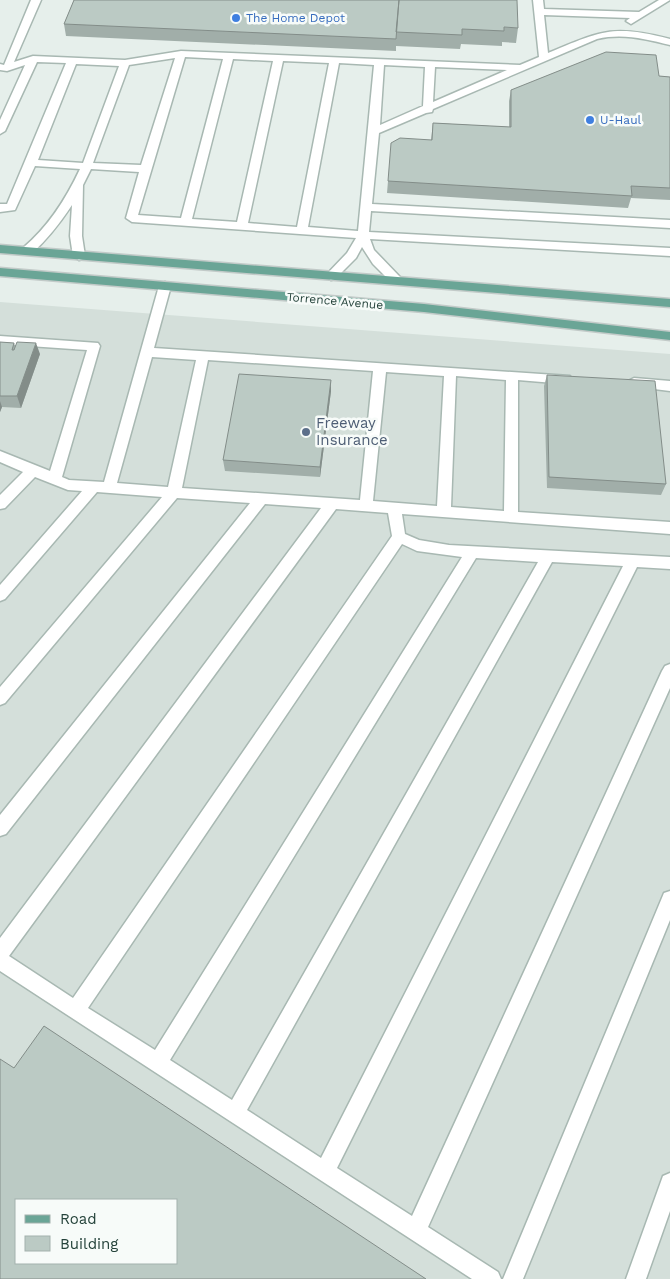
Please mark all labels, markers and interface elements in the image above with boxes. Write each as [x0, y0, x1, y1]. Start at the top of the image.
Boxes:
place label: The Home Depot [246, 11, 345, 25]
marker: The Home Depot [230, 12, 242, 24]
place label: U-Haul [600, 113, 642, 127]
marker: U-Haul [584, 114, 596, 126]
street label: Torrence Avenue [286, 290, 384, 312]
place label: Freeway Insurance [316, 414, 388, 449]
marker: Freeway Insurance [300, 426, 312, 438]
legend [15, 1199, 178, 1264]
text: Road [60, 1210, 97, 1228]
text: Building [60, 1235, 118, 1253]

